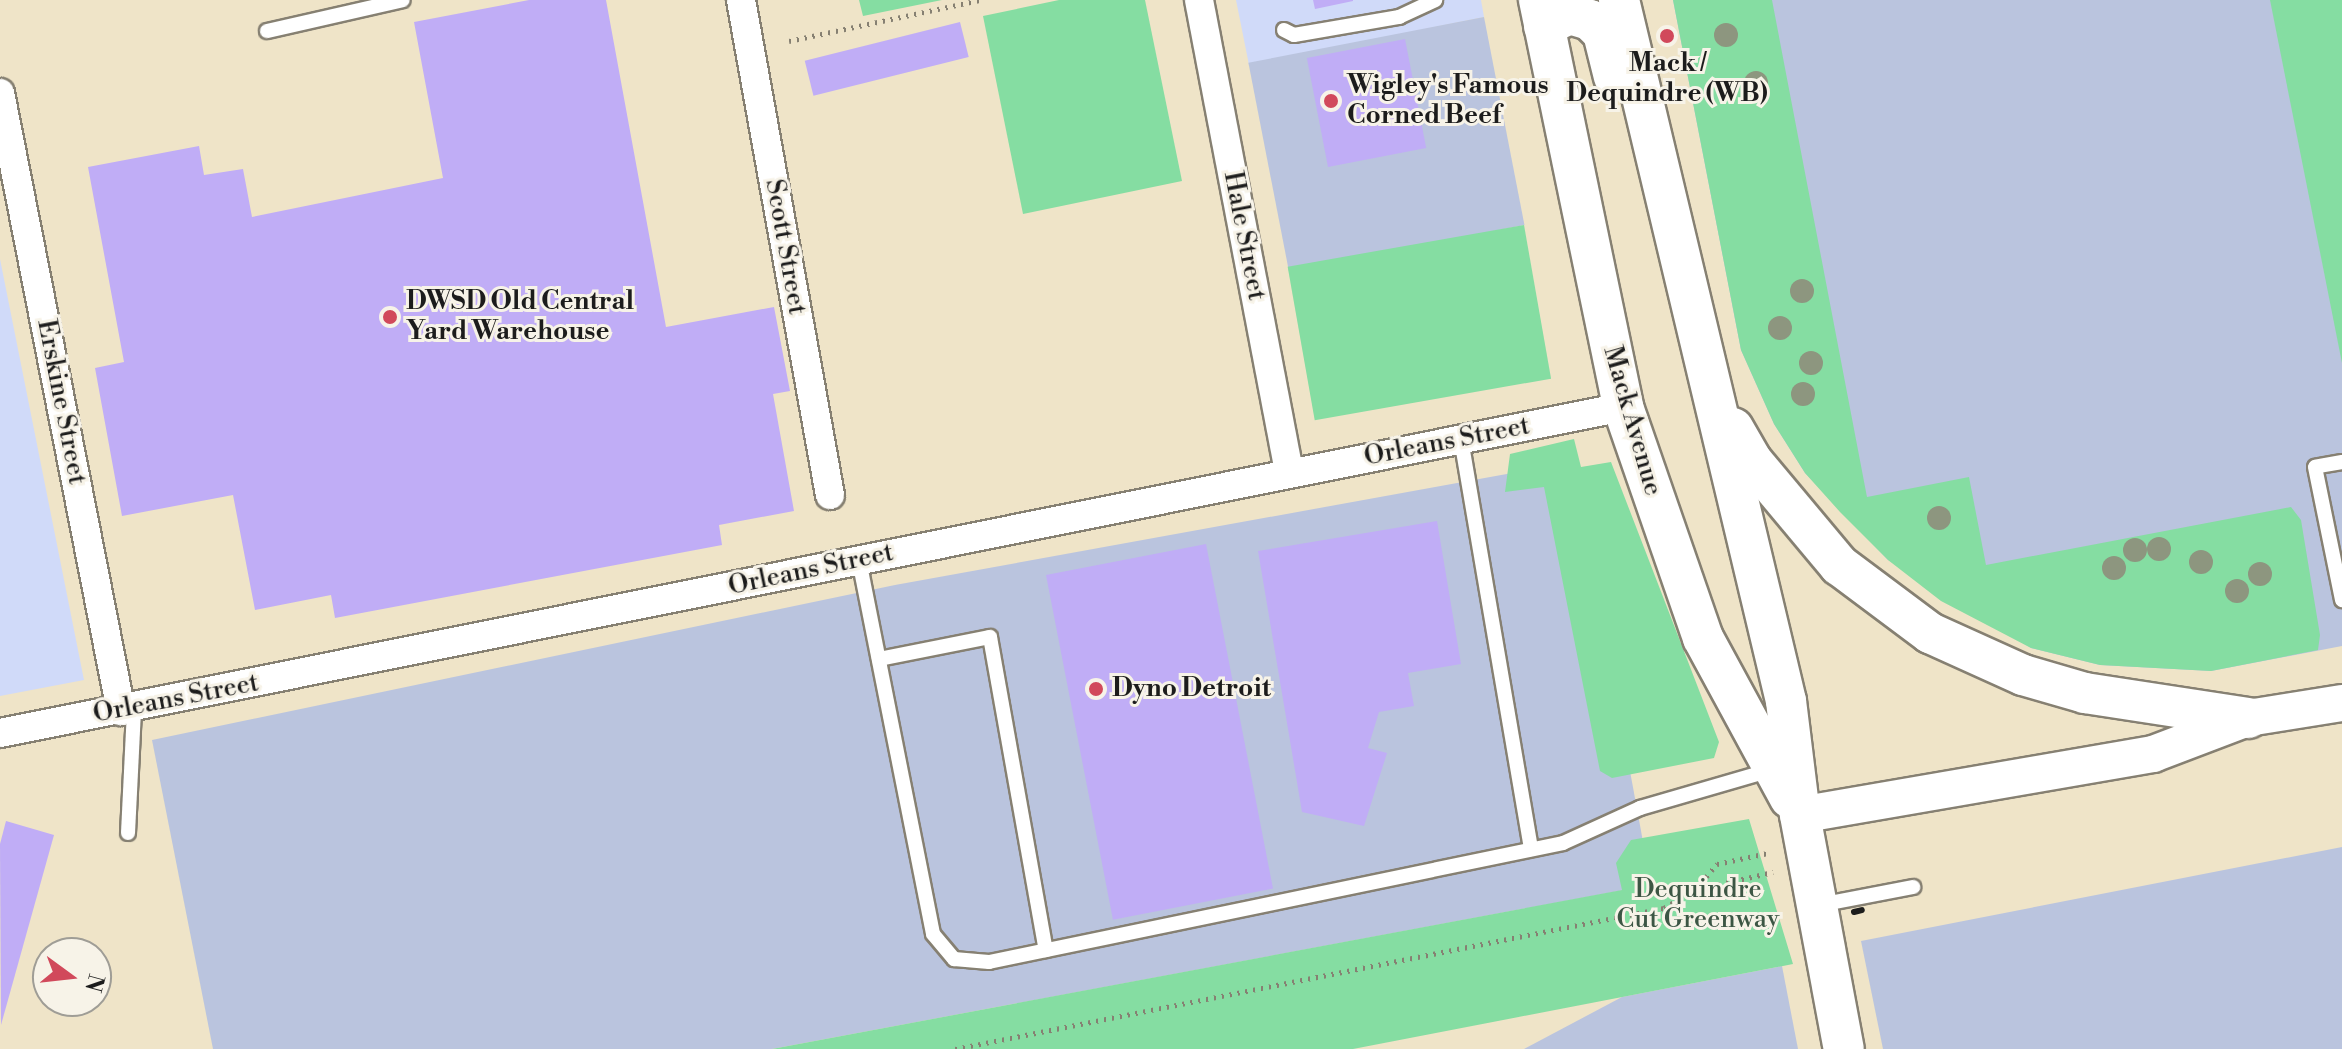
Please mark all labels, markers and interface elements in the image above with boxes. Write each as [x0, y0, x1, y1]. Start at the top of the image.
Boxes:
marker: Mack / Dequindre (WB) [1658, 27, 1676, 45]
place label: Mack / Dequindre (WB) [1566, 48, 1768, 110]
place label: Wigley's Famous Corned Beef [1347, 70, 1549, 132]
marker: Wigley's Famous Corned Beef [1322, 92, 1340, 110]
street label: Hale Street [1216, 169, 1272, 303]
street label: Scott Street [758, 177, 812, 317]
place label: DWSD Old Central Yard Warehouse [406, 286, 634, 348]
marker: DWSD Old Central Yard Warehouse [381, 308, 399, 326]
street label: Erskine Street [30, 317, 92, 487]
street label: Mack Avenue [1596, 343, 1668, 499]
street label: Orleans Street [1362, 411, 1532, 473]
street label: Orleans Street [726, 537, 896, 603]
street label: Orleans Street [91, 668, 261, 730]
place label: Dyno Detroit [1112, 673, 1271, 705]
marker: Dyno Detroit [1087, 680, 1105, 698]
park label: Dequindre Cut Greenway [1617, 874, 1779, 936]
north arrow [32, 937, 112, 1017]
text: N [78, 971, 109, 995]

